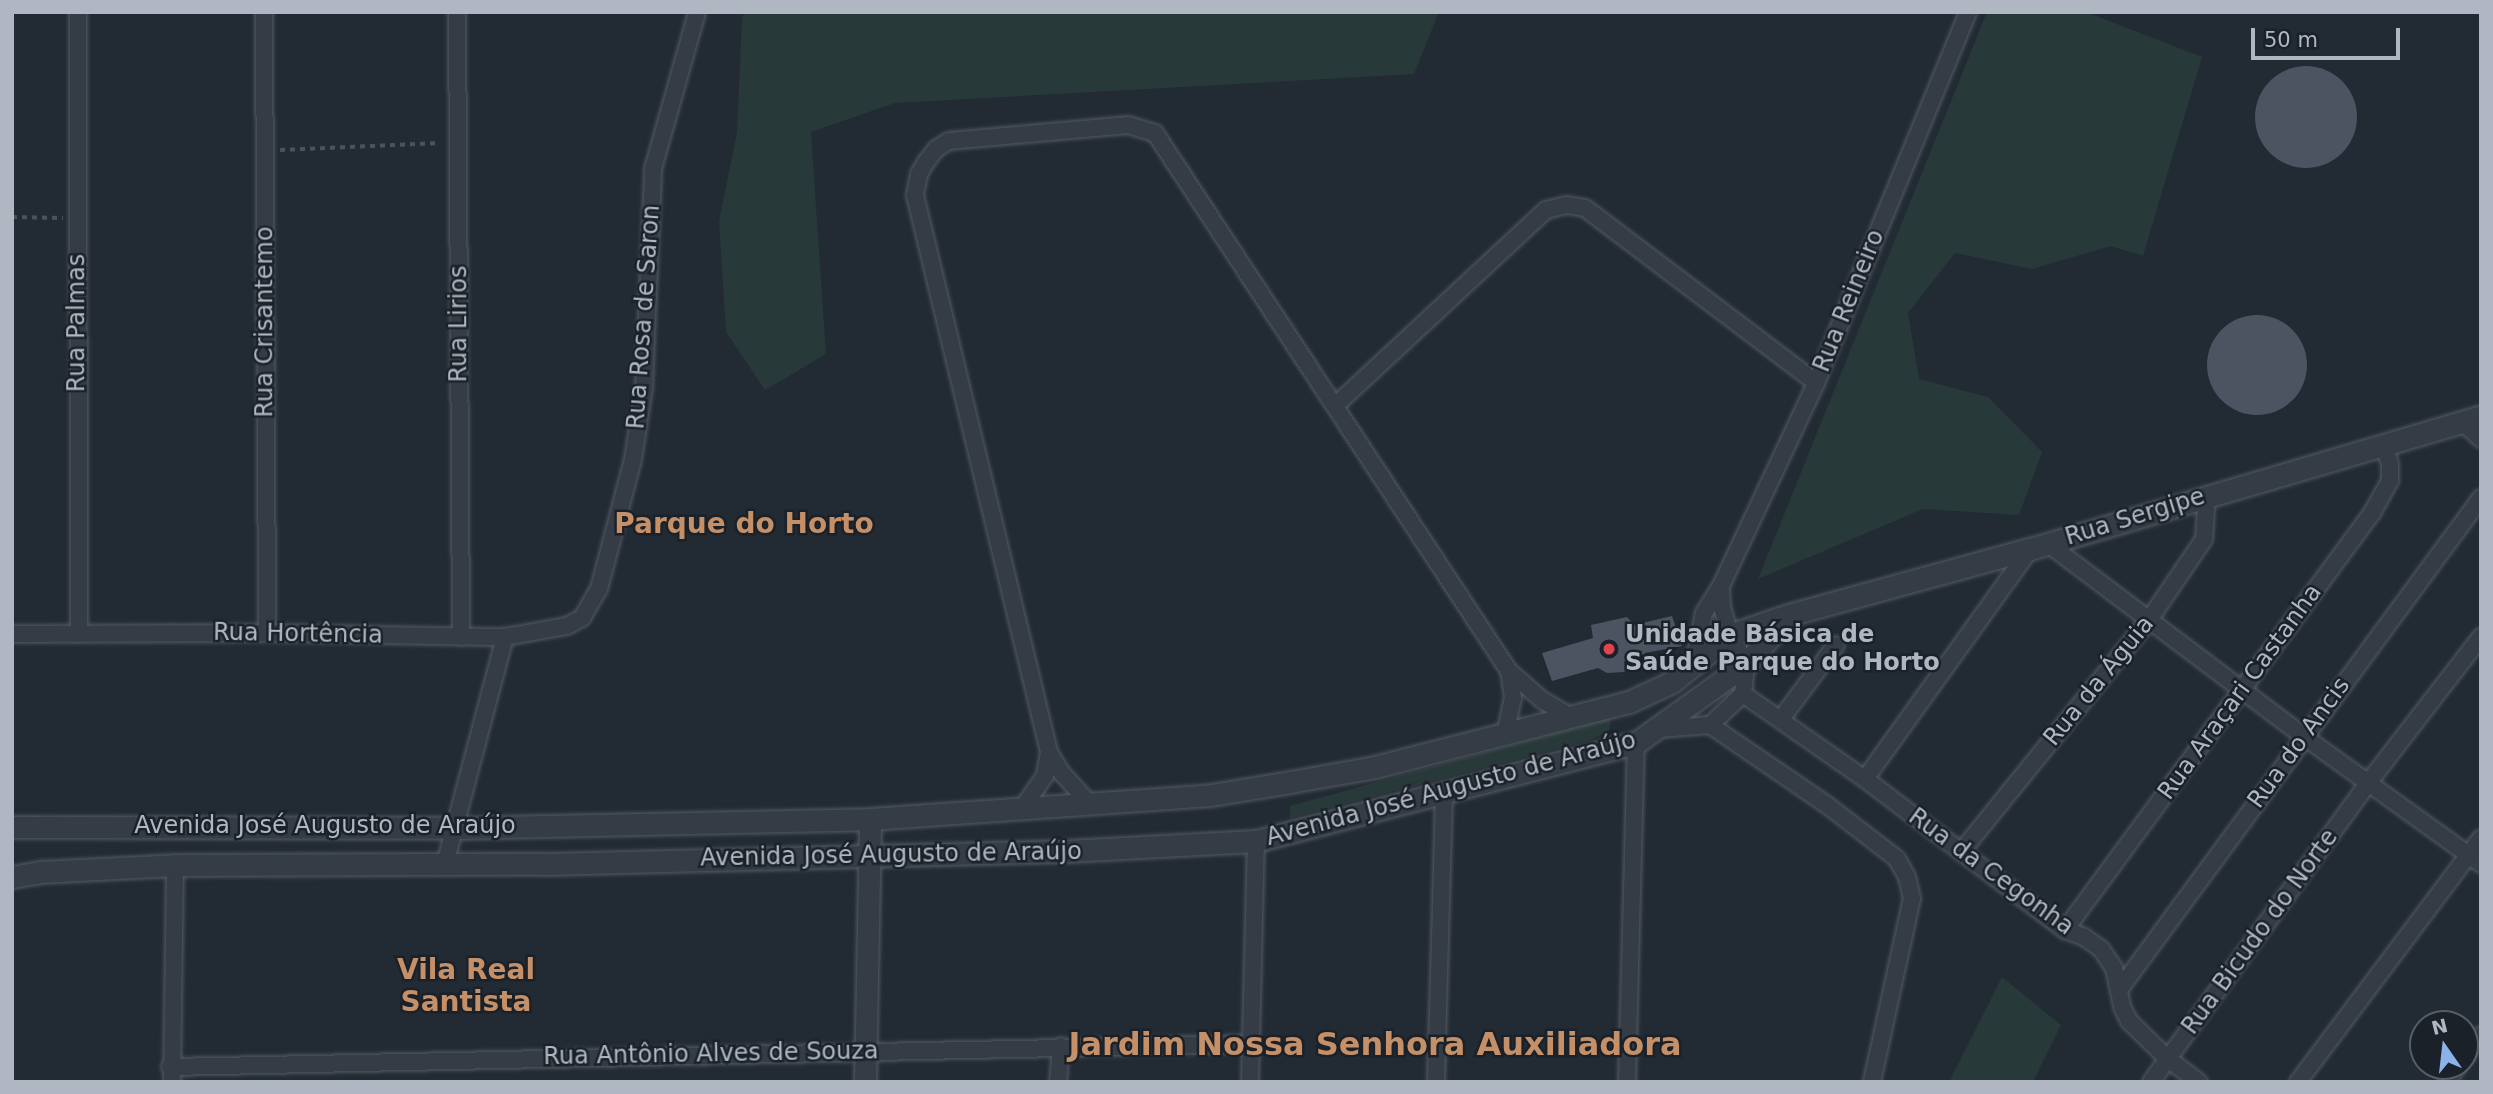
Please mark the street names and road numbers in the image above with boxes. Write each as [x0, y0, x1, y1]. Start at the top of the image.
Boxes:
street label: Rua Rosa de Saron [622, 204, 666, 430]
street label: Rua Crisantemo [251, 226, 279, 418]
street label: Rua Reineiro [1807, 226, 1891, 376]
street label: Rua Palmas [63, 254, 91, 392]
street label: Rua Lirios [445, 266, 473, 382]
street label: Rua Sergipe [2062, 482, 2208, 552]
street label: Rua Araçari Castanha [2152, 579, 2328, 805]
street label: Rua da Águia [2038, 610, 2160, 752]
street label: Rua Hortência [213, 618, 383, 650]
street label: Rua do Ancis [2242, 672, 2356, 814]
street label: Avenida José Augusto de Araújo [1263, 726, 1639, 852]
street label: Rua da Cegonha [1903, 802, 2079, 942]
street label: Avenida José Augusto de Araújo [134, 812, 516, 840]
street label: Rua Bicudo do Norte [2176, 824, 2344, 1040]
street label: Avenida José Augusto de Araújo [700, 837, 1082, 873]
street label: Rua Antônio Alves de Souza [543, 1037, 879, 1071]

